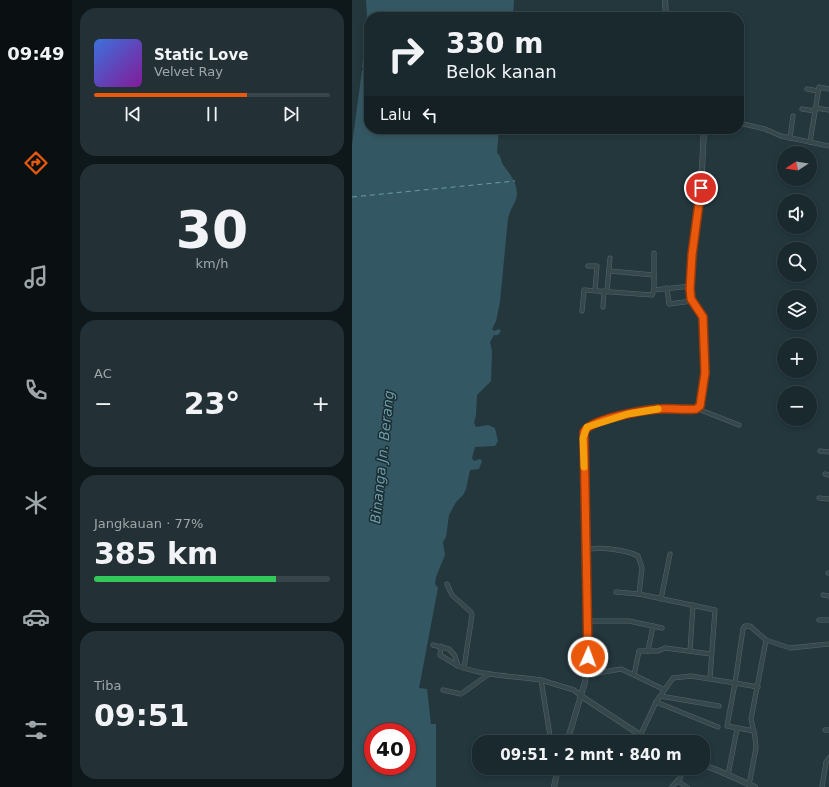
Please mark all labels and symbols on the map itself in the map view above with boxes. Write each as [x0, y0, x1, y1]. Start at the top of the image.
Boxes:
north arrow [777, 146, 817, 186]
pin [684, 171, 718, 205]
water label: Binanga Jn. Berang [367, 389, 397, 524]
position arrow [567, 636, 609, 678]
speed limit sign: 40 [364, 723, 416, 775]

